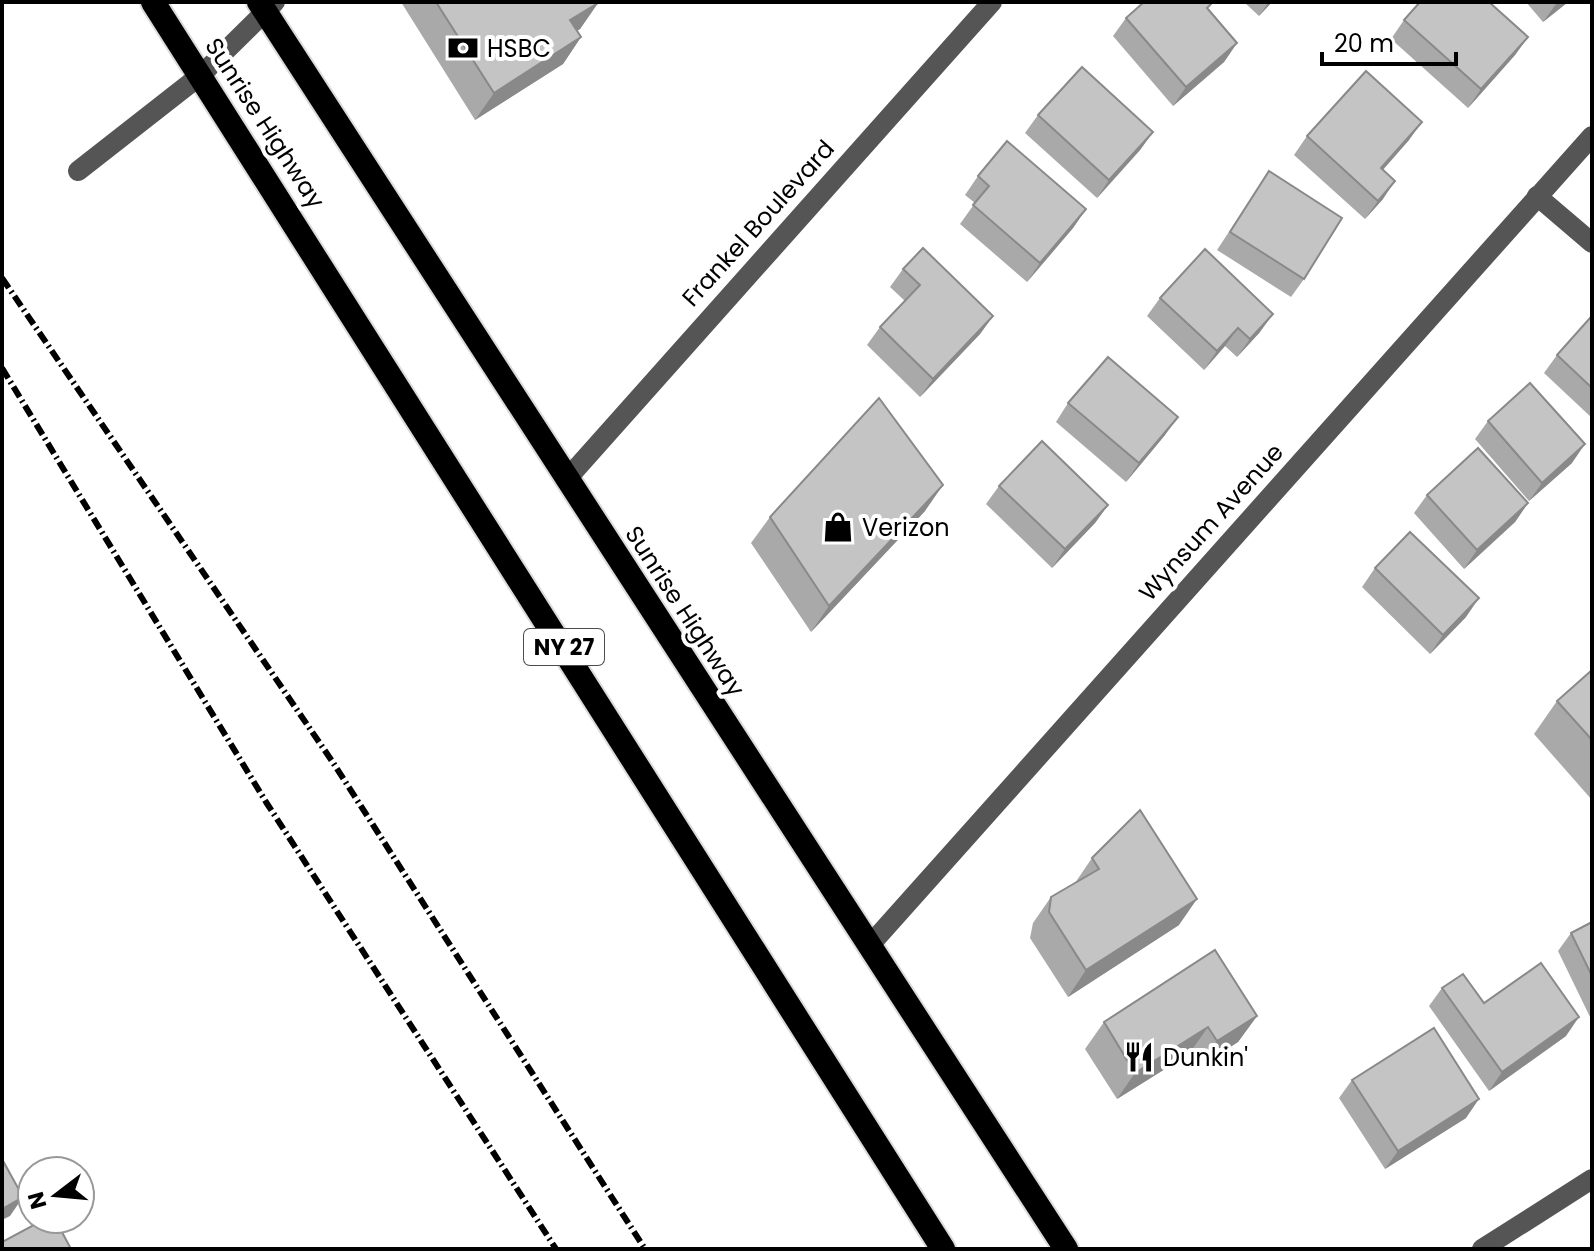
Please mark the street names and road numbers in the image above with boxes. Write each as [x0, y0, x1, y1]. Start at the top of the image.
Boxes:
street label: Sunrise Highway [198, 31, 333, 215]
street label: Frankel Boulevard [674, 133, 842, 313]
street label: Wynsum Avenue [1131, 436, 1291, 608]
street label: Sunrise Highway [618, 519, 753, 703]
road number: NY 27 [524, 629, 604, 665]

